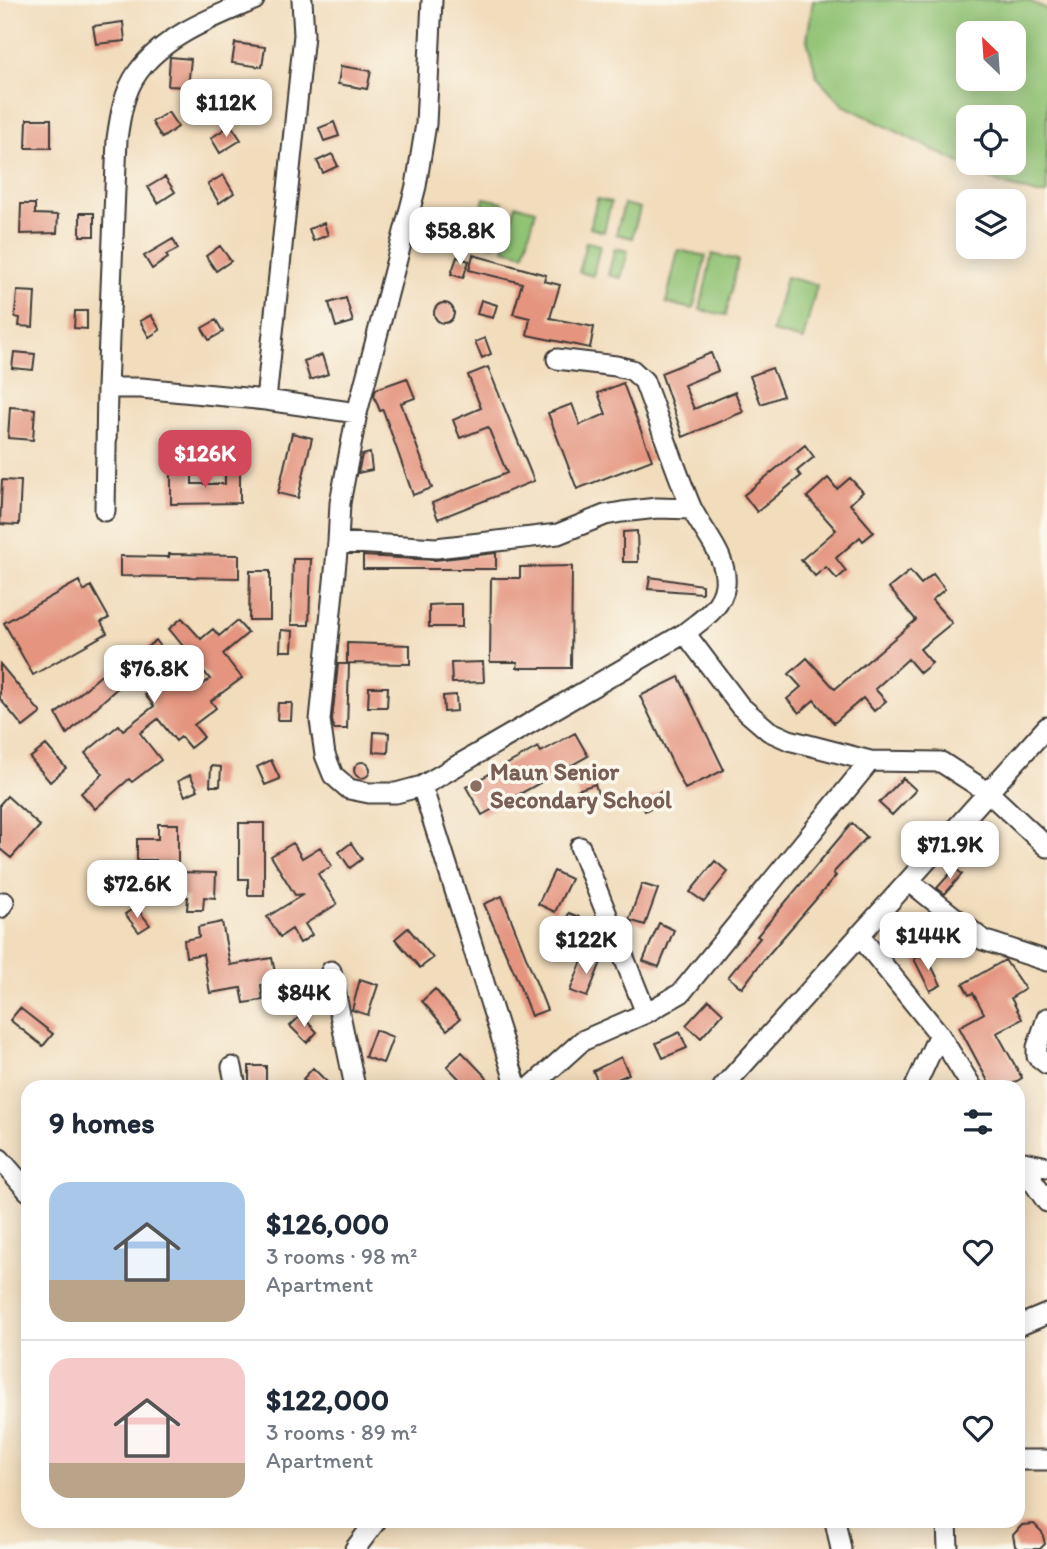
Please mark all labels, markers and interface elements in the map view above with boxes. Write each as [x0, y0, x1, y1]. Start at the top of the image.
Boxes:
north arrow [956, 21, 1026, 91]
map controls [956, 21, 1026, 259]
pin: $112K [177, 80, 275, 139]
text: $112K [196, 88, 256, 116]
button: locate [956, 105, 1026, 175]
button: layers [956, 189, 1026, 259]
pin: $58.8K [403, 208, 517, 267]
text: $58.8K [425, 216, 495, 244]
pin: $126K [156, 430, 254, 490]
text: $126K [174, 439, 236, 467]
pin: $76.8K [97, 646, 211, 705]
text: $76.8K [120, 654, 188, 682]
place label: Maun Senior Secondary School [490, 757, 672, 815]
marker: Maun Senior Secondary School [468, 778, 484, 794]
pin: $71.9K [893, 822, 1007, 881]
text: $71.9K [917, 830, 983, 858]
pin: $72.6K [80, 860, 194, 920]
text: $72.6K [103, 869, 171, 897]
pin: $144K [879, 912, 977, 972]
pin: $122K [537, 916, 635, 976]
text: $144K [896, 921, 960, 949]
text: $122K [555, 925, 617, 953]
pin: $84K [263, 970, 345, 1029]
text: $84K [278, 978, 330, 1006]
icon: filters [959, 1103, 997, 1141]
text: 9 homes [49, 1104, 155, 1141]
text: $126,000 [266, 1205, 389, 1242]
icon: home [105, 1210, 189, 1294]
icon: heart [959, 1233, 997, 1271]
text: 3 rooms · 98 m² [266, 1242, 417, 1270]
text: Apartment [266, 1270, 373, 1298]
text: $122,000 [266, 1381, 389, 1418]
icon: home [105, 1386, 189, 1470]
icon: heart [959, 1409, 997, 1447]
text: 3 rooms · 89 m² [266, 1418, 417, 1446]
text: Apartment [266, 1446, 373, 1474]

